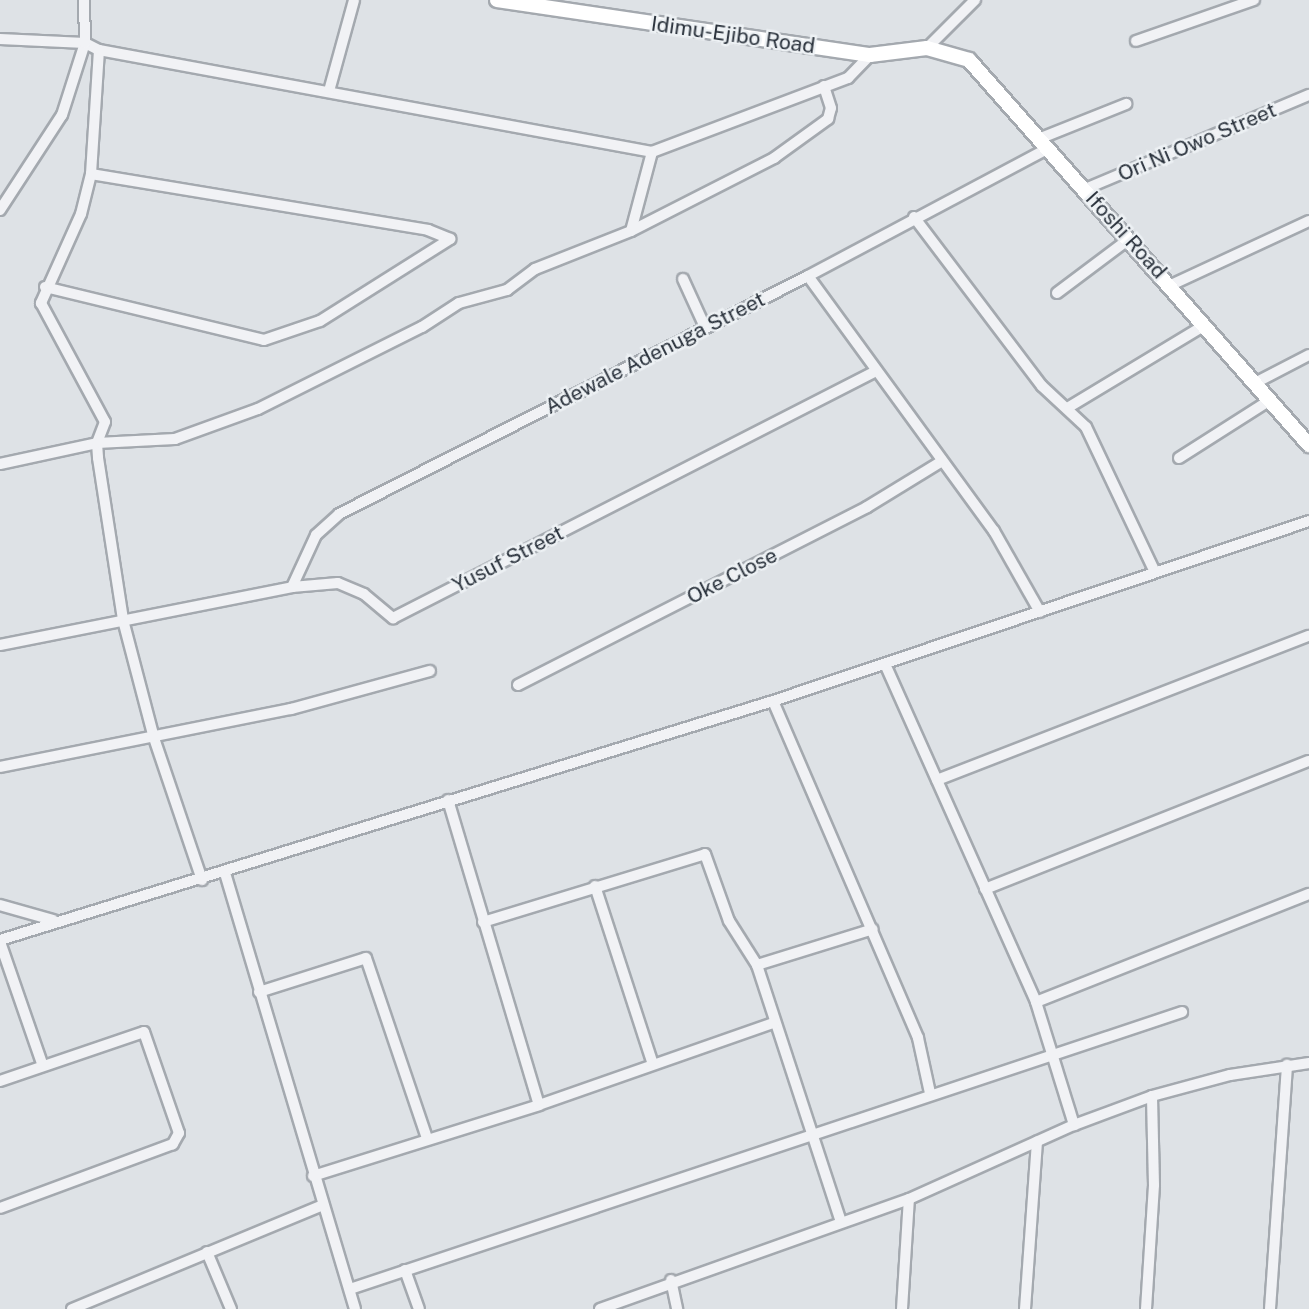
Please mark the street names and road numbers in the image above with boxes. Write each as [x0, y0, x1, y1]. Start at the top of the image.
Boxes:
street label: Idimu-Ejibo Road [649, 11, 817, 59]
street label: Ori Ni Owo Street [1114, 97, 1280, 187]
street label: Ifoshi Road [1080, 186, 1172, 284]
street label: Adewale Adenuga Street [541, 286, 769, 420]
street label: Yusuf Street [448, 520, 568, 598]
street label: Oke Close [683, 542, 781, 610]

